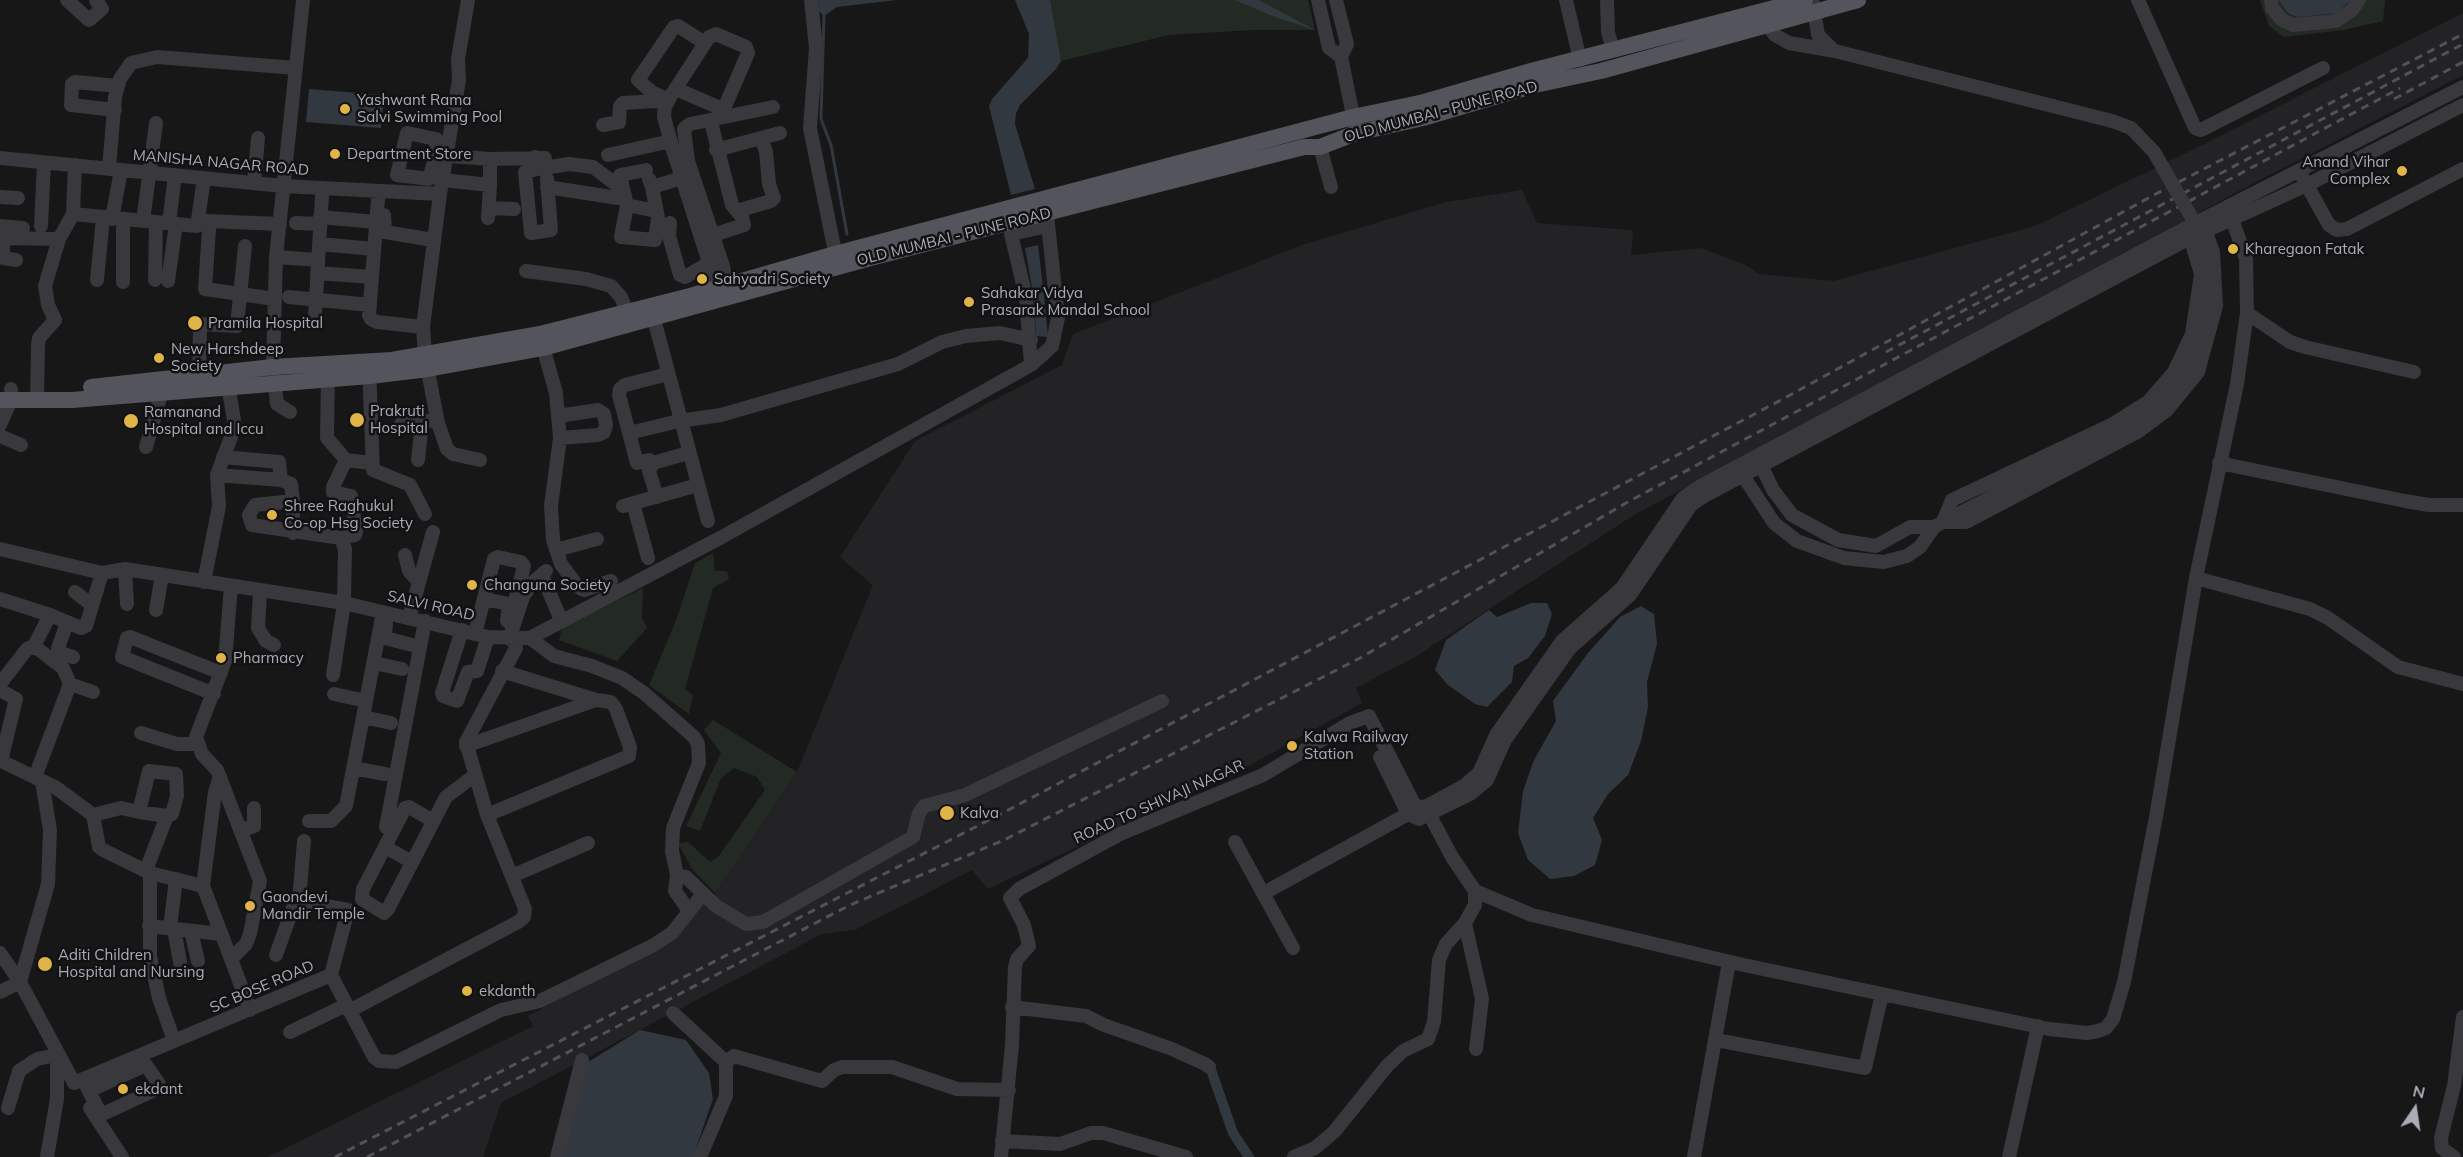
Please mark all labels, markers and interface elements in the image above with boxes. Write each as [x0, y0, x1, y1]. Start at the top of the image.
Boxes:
street label: OLD MUMBAI - PUNE ROAD [1342, 78, 1540, 146]
place label: Yashwant Rama Salvi Swimming Pool [357, 91, 502, 126]
marker: Yashwant Rama Salvi Swimming Pool [338, 102, 352, 116]
place label: Department Store [347, 145, 471, 163]
street label: MANISHA NAGAR ROAD [132, 146, 310, 180]
marker: Department Store [328, 147, 342, 161]
place label: Anand Vihar Complex [2302, 153, 2390, 188]
marker: Anand Vihar Complex [2395, 164, 2409, 178]
street label: OLD MUMBAI - PUNE ROAD [855, 204, 1053, 270]
place label: Kharegaon Fatak [2245, 240, 2364, 258]
marker: Kharegaon Fatak [2226, 242, 2240, 256]
place label: Sahyadri Society [714, 270, 830, 288]
marker: Sahyadri Society [695, 272, 709, 286]
place label: Sahakar Vidya Prasarak Mandal School [981, 284, 1150, 319]
marker: Sahakar Vidya Prasarak Mandal School [962, 295, 976, 309]
marker: Pramila Hospital [186, 314, 204, 332]
place label: Pramila Hospital [208, 314, 323, 332]
place label: New Harshdeep Society [171, 340, 284, 375]
marker: New Harshdeep Society [152, 351, 166, 365]
place label: Prakruti Hospital [370, 402, 428, 437]
place label: Ramanand Hospital and Iccu [144, 403, 264, 438]
marker: Prakruti Hospital [348, 411, 366, 429]
marker: Ramanand Hospital and Iccu [122, 412, 140, 430]
place label: Shree Raghukul Co-op Hsg Society [284, 497, 413, 532]
marker: Shree Raghukul Co-op Hsg Society [265, 508, 279, 522]
place label: Changuna Society [484, 576, 611, 594]
marker: Changuna Society [465, 578, 479, 592]
street label: SALVI ROAD [385, 587, 477, 625]
place label: Pharmacy [233, 649, 304, 667]
marker: Pharmacy [214, 651, 228, 665]
place label: Kalwa Railway Station [1304, 728, 1408, 763]
marker: Kalwa Railway Station [1285, 739, 1299, 753]
street label: ROAD TO SHIVAJI NAGAR [1071, 756, 1247, 848]
marker: Kalva [938, 804, 956, 822]
place label: Kalva [960, 804, 999, 822]
place label: Gaondevi Mandir Temple [262, 888, 365, 923]
marker: Gaondevi Mandir Temple [243, 899, 257, 913]
place label: Aditi Children Hospital and Nursing [58, 946, 205, 981]
marker: Aditi Children Hospital and Nursing [36, 955, 54, 973]
street label: SC BOSE ROAD [207, 957, 317, 1017]
place label: ekdanth [479, 982, 536, 1000]
marker: ekdanth [460, 984, 474, 998]
north arrow [2385, 1079, 2445, 1139]
place label: ekdant [135, 1080, 183, 1098]
text: N [2411, 1080, 2427, 1103]
marker: ekdant [116, 1082, 130, 1096]

